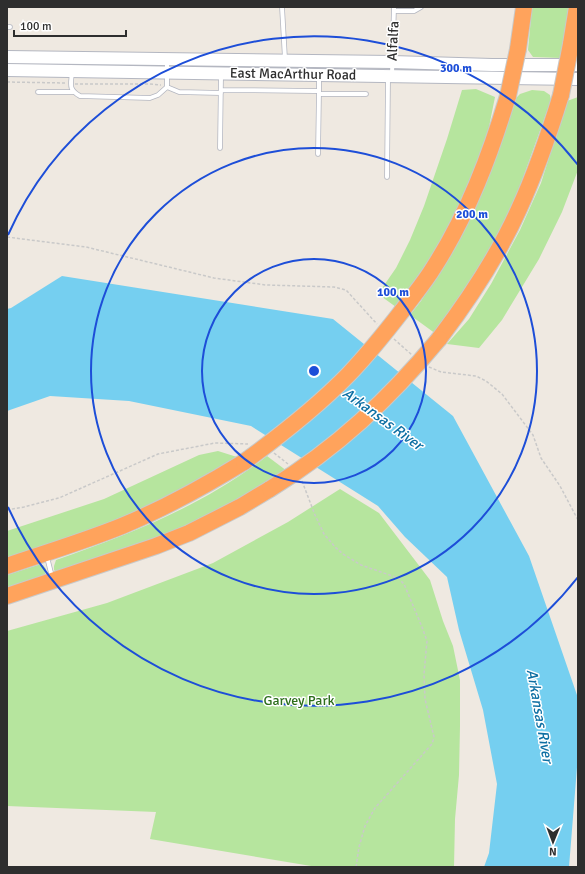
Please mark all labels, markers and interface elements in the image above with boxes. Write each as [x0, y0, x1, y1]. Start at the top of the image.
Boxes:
scale bar [14, 12, 126, 38]
text: 100 m [20, 19, 52, 34]
street label: Alfalfa [383, 21, 403, 61]
text: 300 m [440, 61, 472, 76]
street label: East MacArthur Road [230, 64, 356, 84]
text: 200 m [456, 207, 488, 222]
text: 100 m [377, 285, 409, 300]
centre of rings [307, 364, 321, 378]
water label: Arkansas River [339, 384, 429, 456]
water label: Arkansas River [523, 668, 558, 767]
park label: Garvey Park [263, 692, 335, 709]
north arrow [533, 822, 573, 862]
text: N [549, 845, 557, 858]

